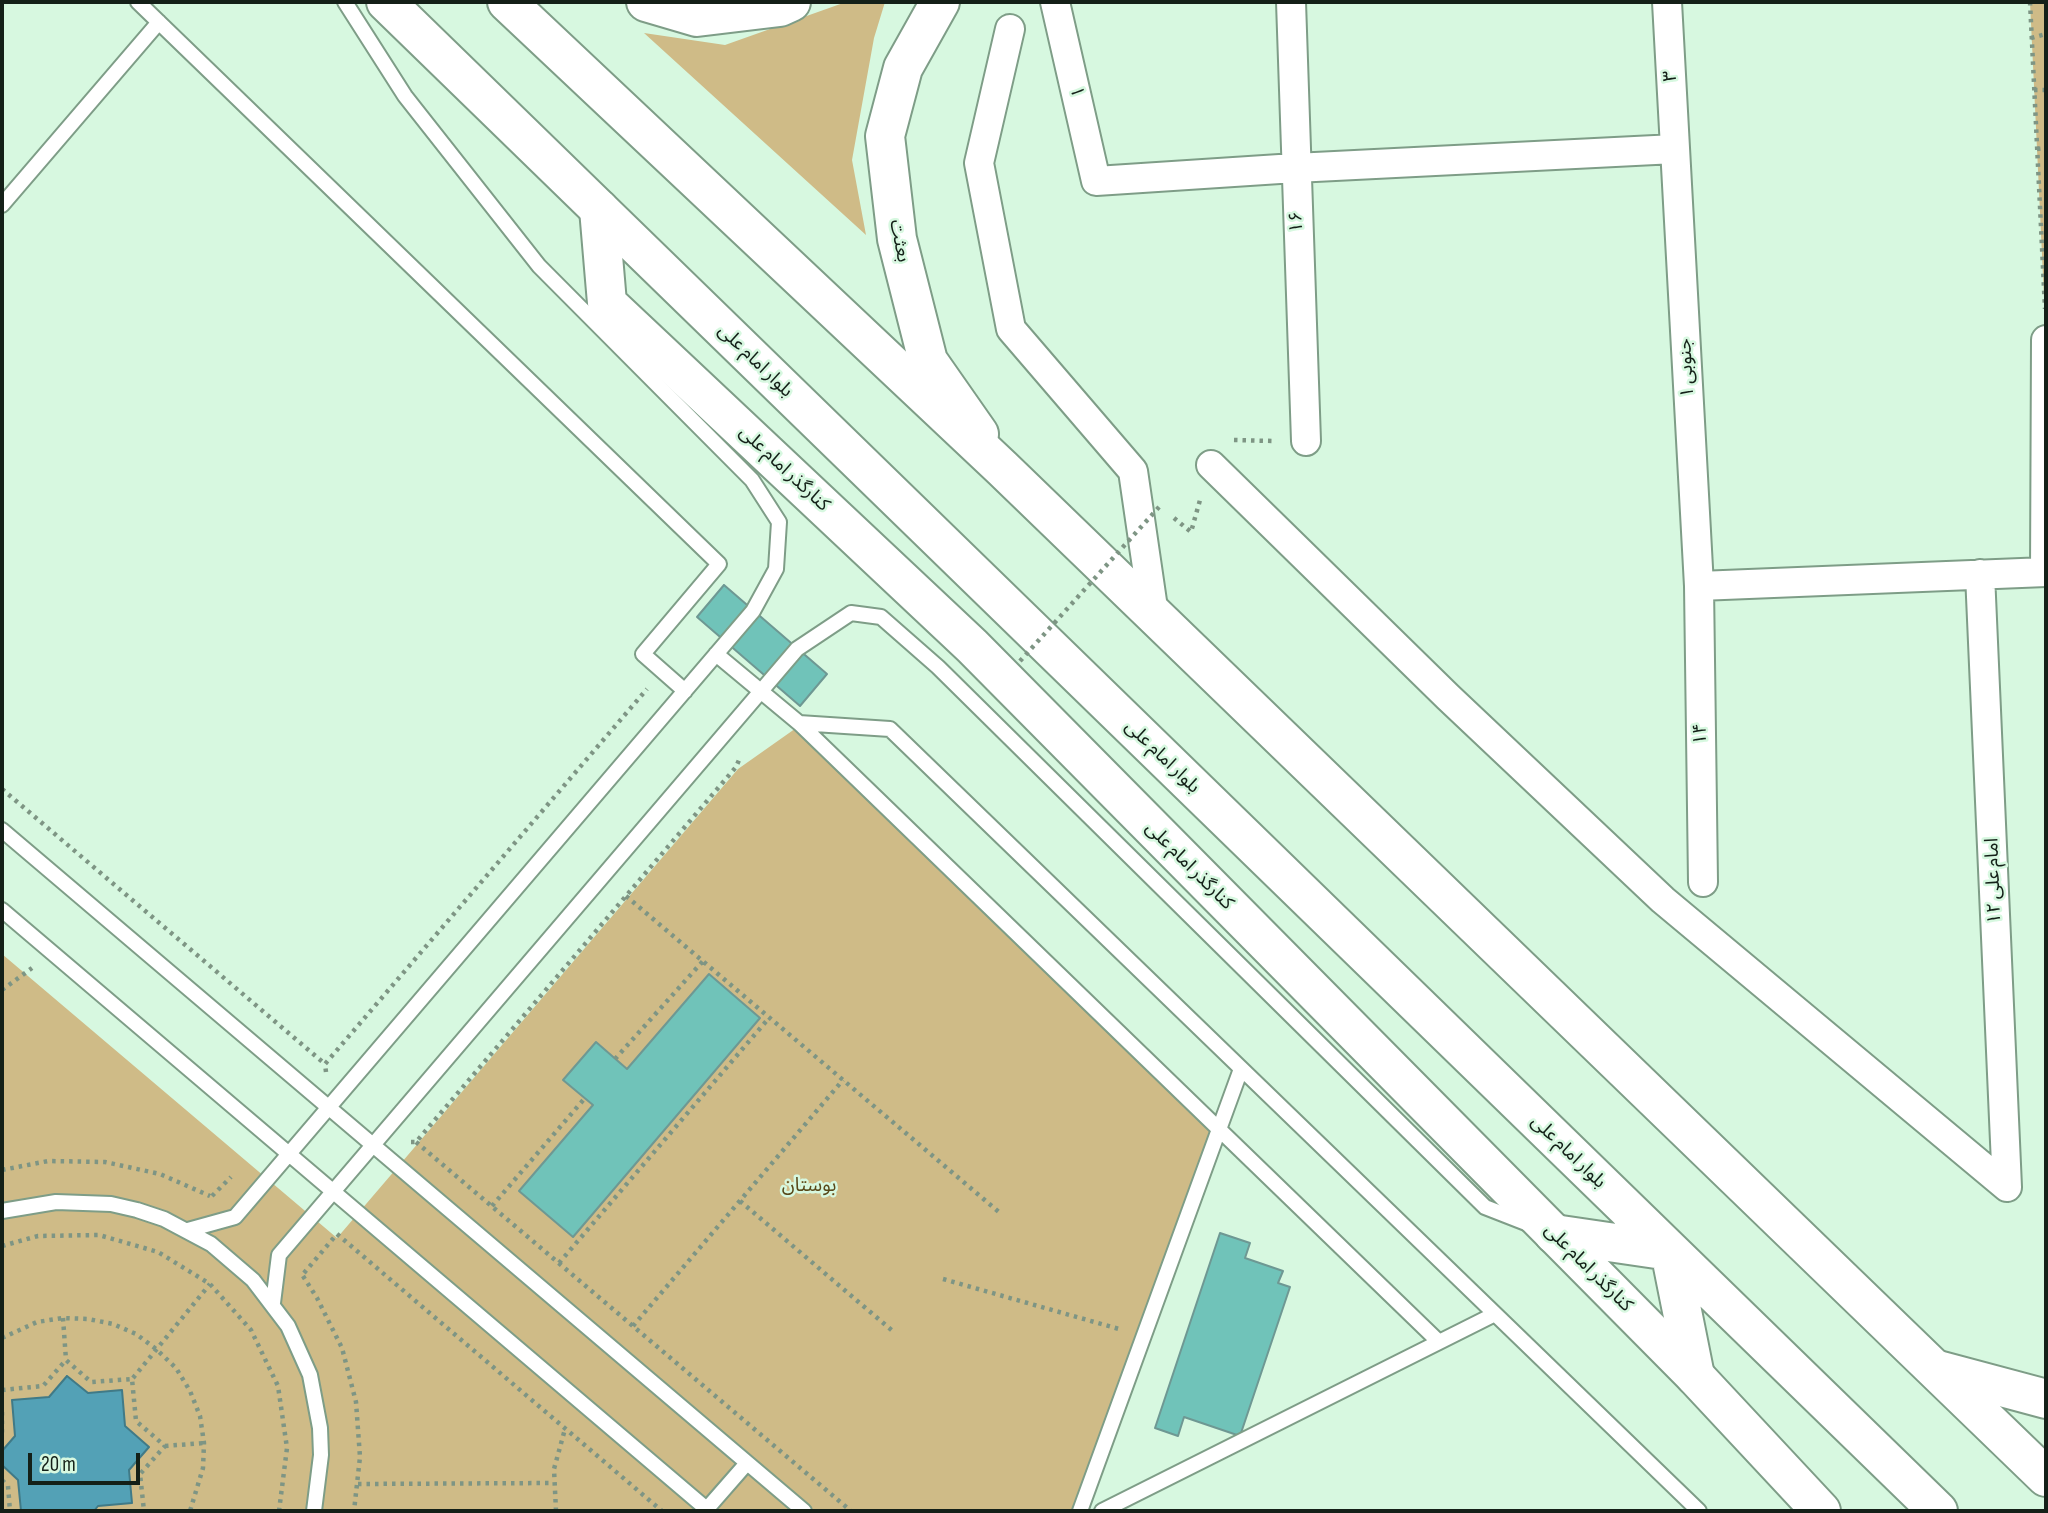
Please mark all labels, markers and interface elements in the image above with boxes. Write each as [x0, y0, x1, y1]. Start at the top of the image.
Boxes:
street label: ۳ [1659, 70, 1683, 82]
street label: ۱ [1064, 84, 1088, 100]
street label: ۱۶ [1285, 211, 1309, 233]
street label: بعثت [884, 218, 914, 264]
street label: بلوار امام علی [713, 320, 797, 402]
street label: ۱ جنوبی [1674, 338, 1700, 398]
street label: کنارگذر امام علی [734, 421, 834, 517]
street label: بلوار امام علی [1120, 716, 1204, 798]
street label: ۱۴ [1689, 723, 1713, 745]
street label: کنارگذر امام علی [1140, 817, 1238, 915]
street label: امام علی ۱۲ [1981, 838, 2007, 924]
street label: بلوار امام علی [1526, 1111, 1610, 1193]
park label: بوستان [782, 1175, 836, 1197]
street label: کنارگذر امام علی [1539, 1219, 1637, 1317]
scale bar [32, 1440, 144, 1484]
text: 20 m [41, 1452, 76, 1477]

